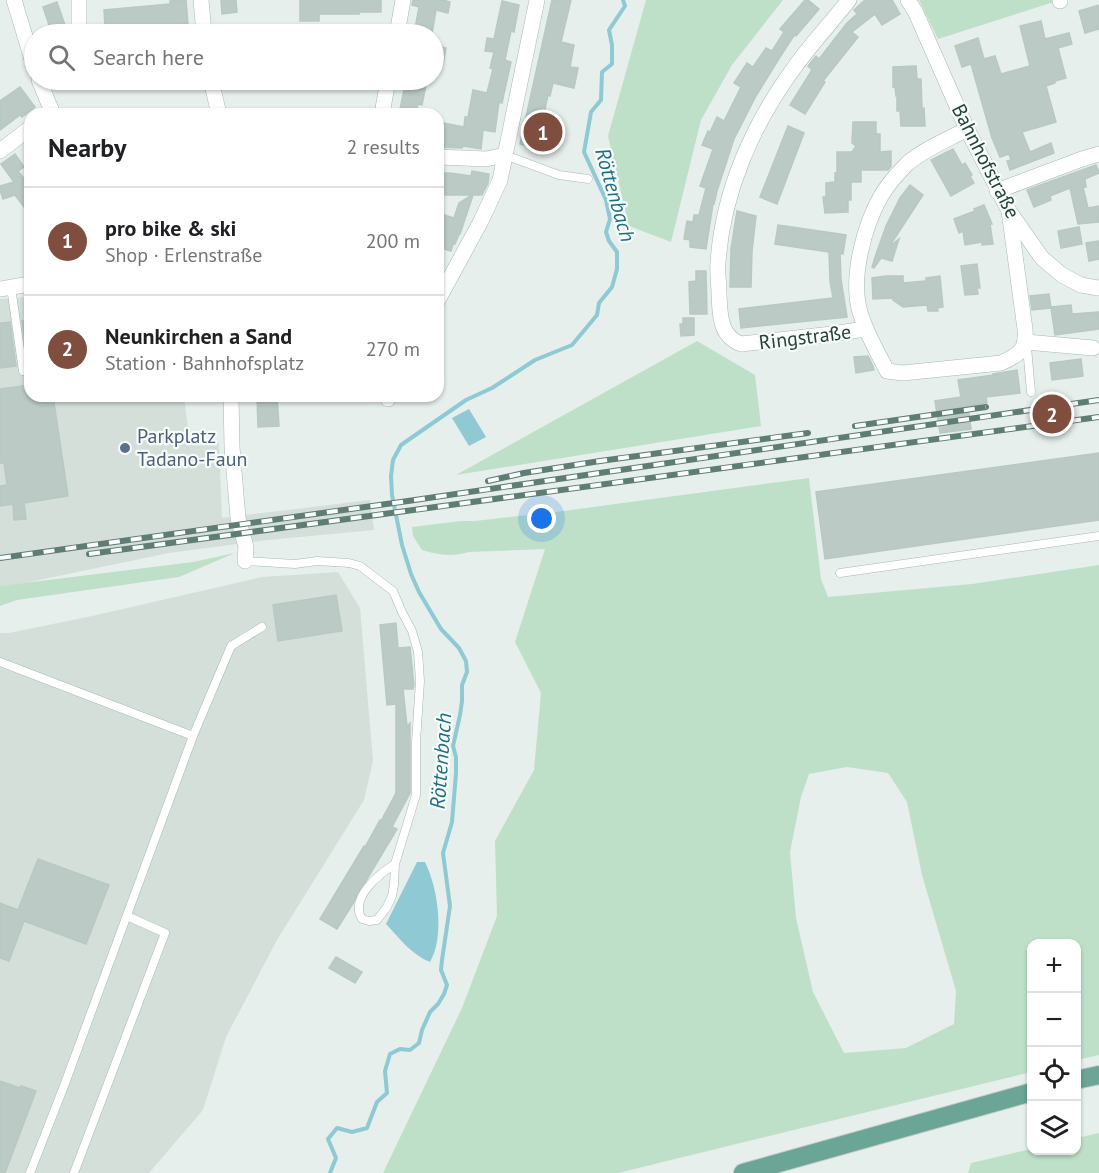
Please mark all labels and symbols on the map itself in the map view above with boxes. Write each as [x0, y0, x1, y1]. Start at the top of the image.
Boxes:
street label: Bahnhofstraße [946, 99, 1026, 223]
pin: 1 [524, 110, 562, 154]
water label: Röttenbach [589, 145, 642, 245]
street label: Ringstraße [757, 318, 853, 356]
pin: 2 [1032, 392, 1072, 436]
place label: Parkplatz Tadano-Faun [137, 423, 247, 472]
marker: Parkplatz Tadano-Faun [118, 441, 132, 455]
your location [527, 504, 556, 533]
water label: Röttenbach [424, 712, 457, 810]

